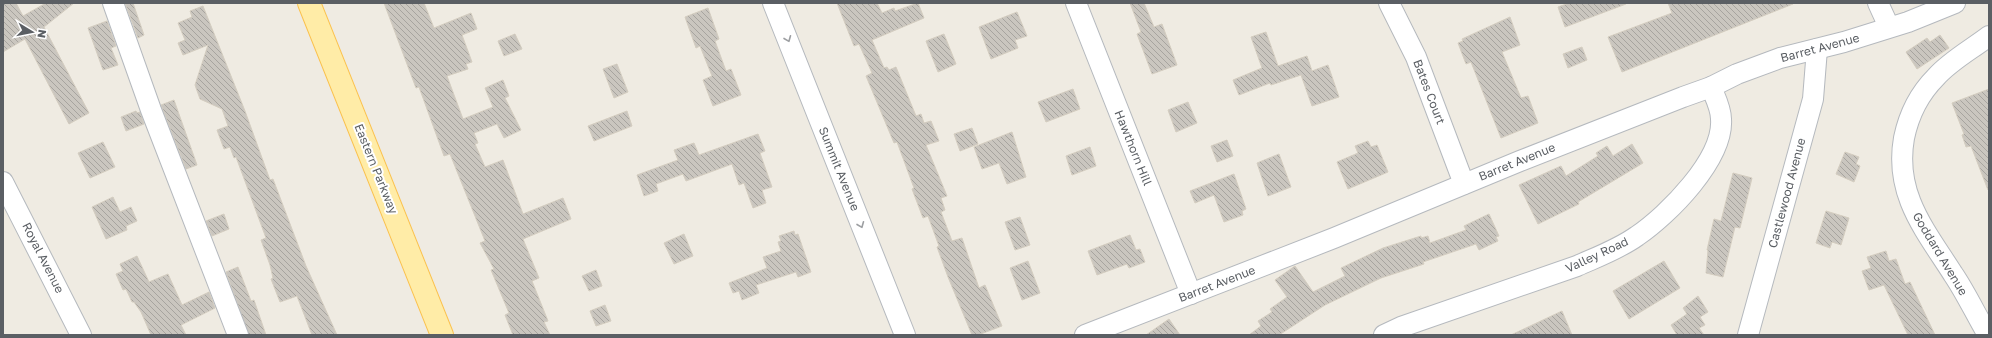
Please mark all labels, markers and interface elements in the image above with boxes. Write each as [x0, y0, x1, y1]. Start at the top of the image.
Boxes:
north arrow [12, 12, 52, 52]
text: N [35, 29, 49, 39]
street label: Barret Avenue [1779, 30, 1861, 65]
one-way arrow [783, 36, 791, 43]
street label: Bates Court [1410, 57, 1449, 127]
street label: Hawthorn Hill [1111, 108, 1155, 188]
street label: Eastern Parkway [352, 121, 402, 216]
street label: Summit Avenue [816, 124, 863, 213]
street label: Castlewood Avenue [1765, 136, 1808, 250]
street label: Barret Avenue [1476, 139, 1557, 184]
street label: Goddard Avenue [1910, 209, 1971, 298]
street label: Royal Avenue [19, 220, 68, 296]
one-way arrow [857, 221, 865, 228]
street label: Valley Road [1563, 233, 1631, 276]
street label: Barret Avenue [1176, 262, 1257, 305]

